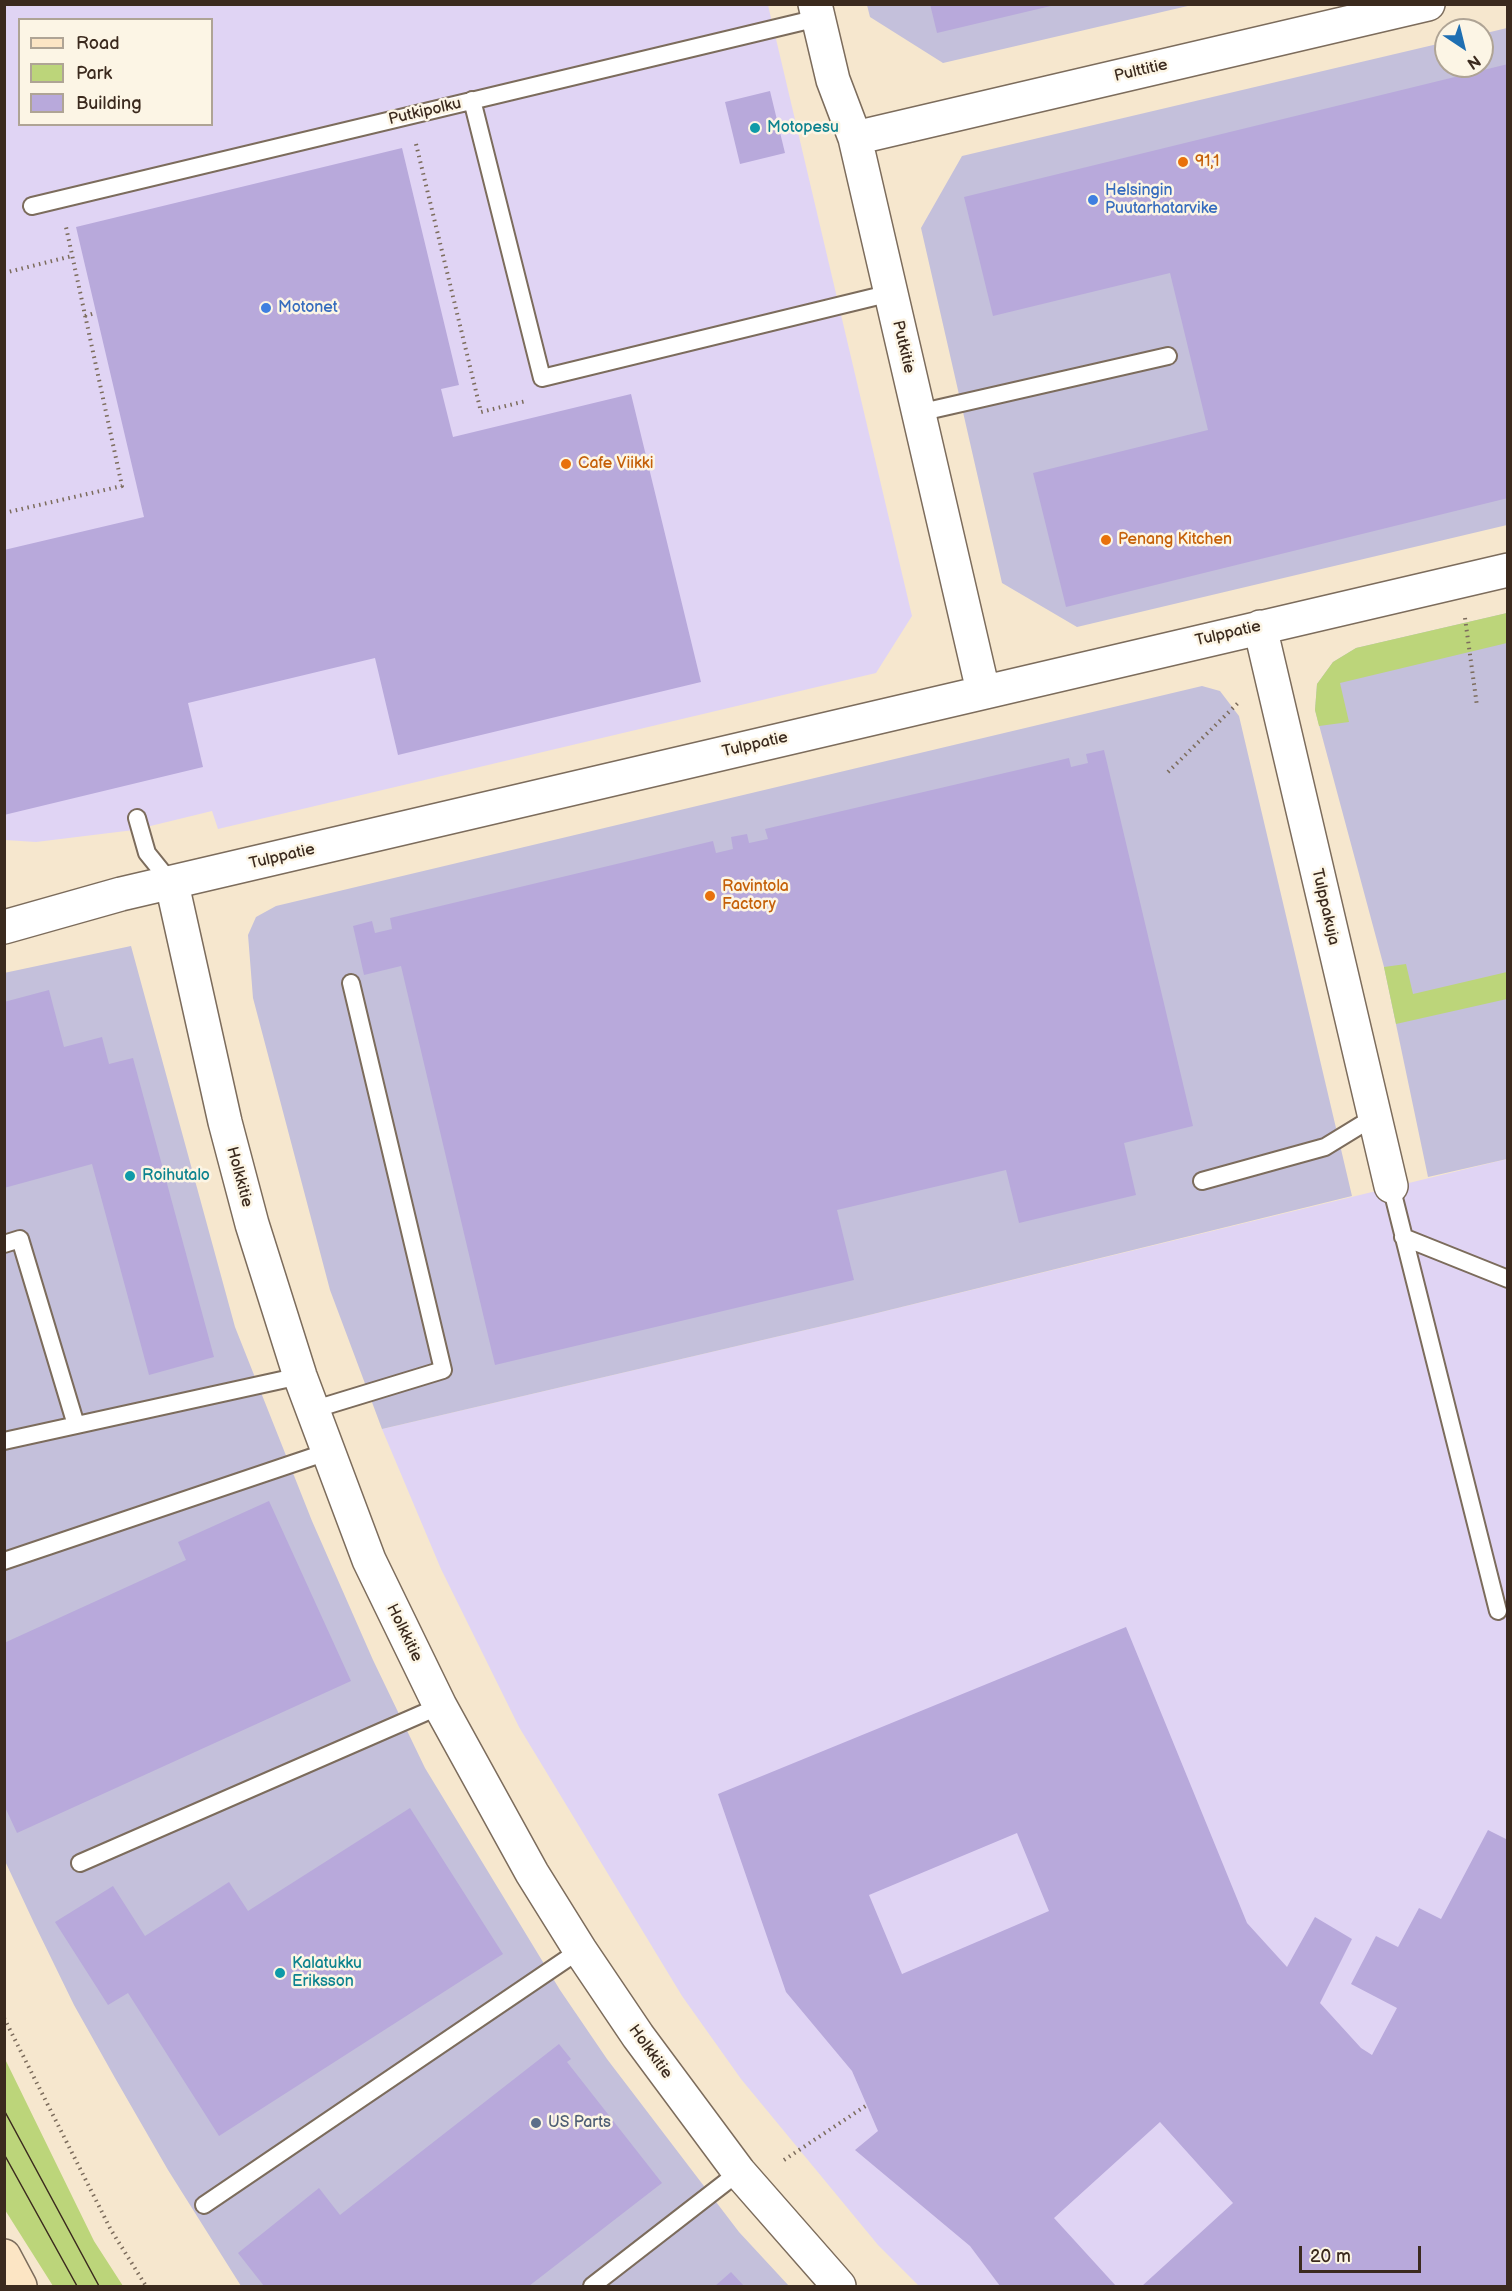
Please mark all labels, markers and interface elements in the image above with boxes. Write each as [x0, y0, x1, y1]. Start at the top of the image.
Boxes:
legend [18, 18, 213, 126]
north arrow [1434, 18, 1494, 78]
text: Road [76, 33, 120, 54]
text: N [1463, 50, 1484, 73]
street label: Pulttitie [1112, 56, 1170, 86]
text: Park [76, 63, 112, 84]
text: Building [76, 93, 142, 114]
street label: Putkipolku [387, 94, 463, 130]
place label: Motopesu [767, 118, 839, 138]
marker: Motopesu [748, 121, 762, 135]
place label: 91,1 [1195, 152, 1220, 172]
marker: 91,1 [1176, 155, 1190, 169]
place label: Helsingin Puutarhatarvike [1105, 181, 1218, 219]
marker: Helsingin Puutarhatarvike [1086, 193, 1100, 207]
place label: Motonet [278, 298, 338, 318]
marker: Motonet [259, 301, 273, 315]
street label: Putkitie [888, 319, 918, 375]
place label: Cafe Viikki [578, 454, 653, 474]
marker: Cafe Viikki [559, 457, 573, 471]
place label: Penang Kitchen [1118, 530, 1232, 550]
marker: Penang Kitchen [1099, 533, 1113, 547]
street label: Tulppatie [1193, 617, 1263, 651]
street label: Tulppatie [720, 728, 790, 762]
street label: Tulppatie [247, 840, 317, 874]
street label: Tulppakuja [1307, 867, 1343, 947]
place label: Ravintola Factory [722, 877, 789, 915]
marker: Ravintola Factory [703, 889, 717, 903]
street label: Holkkitie [222, 1145, 256, 1209]
place label: Roihutalo [142, 1166, 210, 1186]
marker: Roihutalo [123, 1169, 137, 1183]
street label: Holkkitie [382, 1601, 426, 1665]
place label: Kalatukku Eriksson [292, 1954, 362, 1992]
marker: Kalatukku Eriksson [273, 1966, 287, 1980]
street label: Holkkitie [624, 2021, 676, 2083]
place label: US Parts [548, 2113, 611, 2133]
marker: US Parts [529, 2116, 543, 2130]
scale bar [1302, 2234, 1424, 2272]
text: 20 m [1310, 2246, 1351, 2267]

